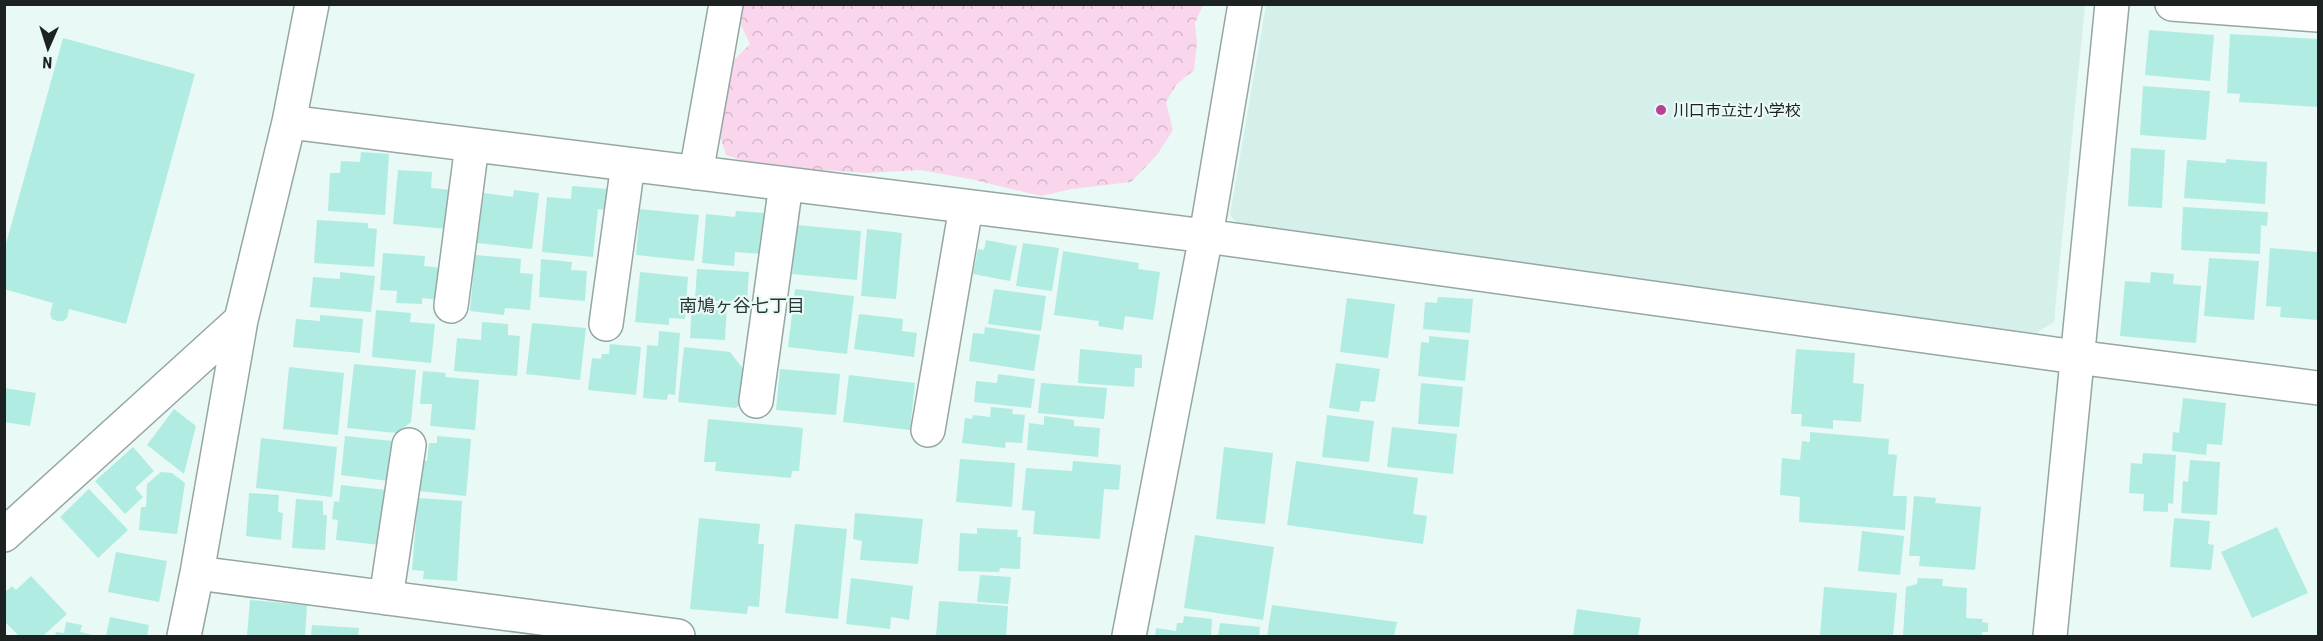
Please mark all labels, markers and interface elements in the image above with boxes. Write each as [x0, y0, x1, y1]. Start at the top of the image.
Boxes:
north arrow [18, 18, 78, 78]
text: N [42, 53, 53, 72]
place label: 川口市立辻小学校 [1673, 101, 1801, 120]
marker: 川口市立辻小学校 [1654, 103, 1668, 117]
district label: 南鳩ヶ谷七丁目 [679, 295, 805, 316]

